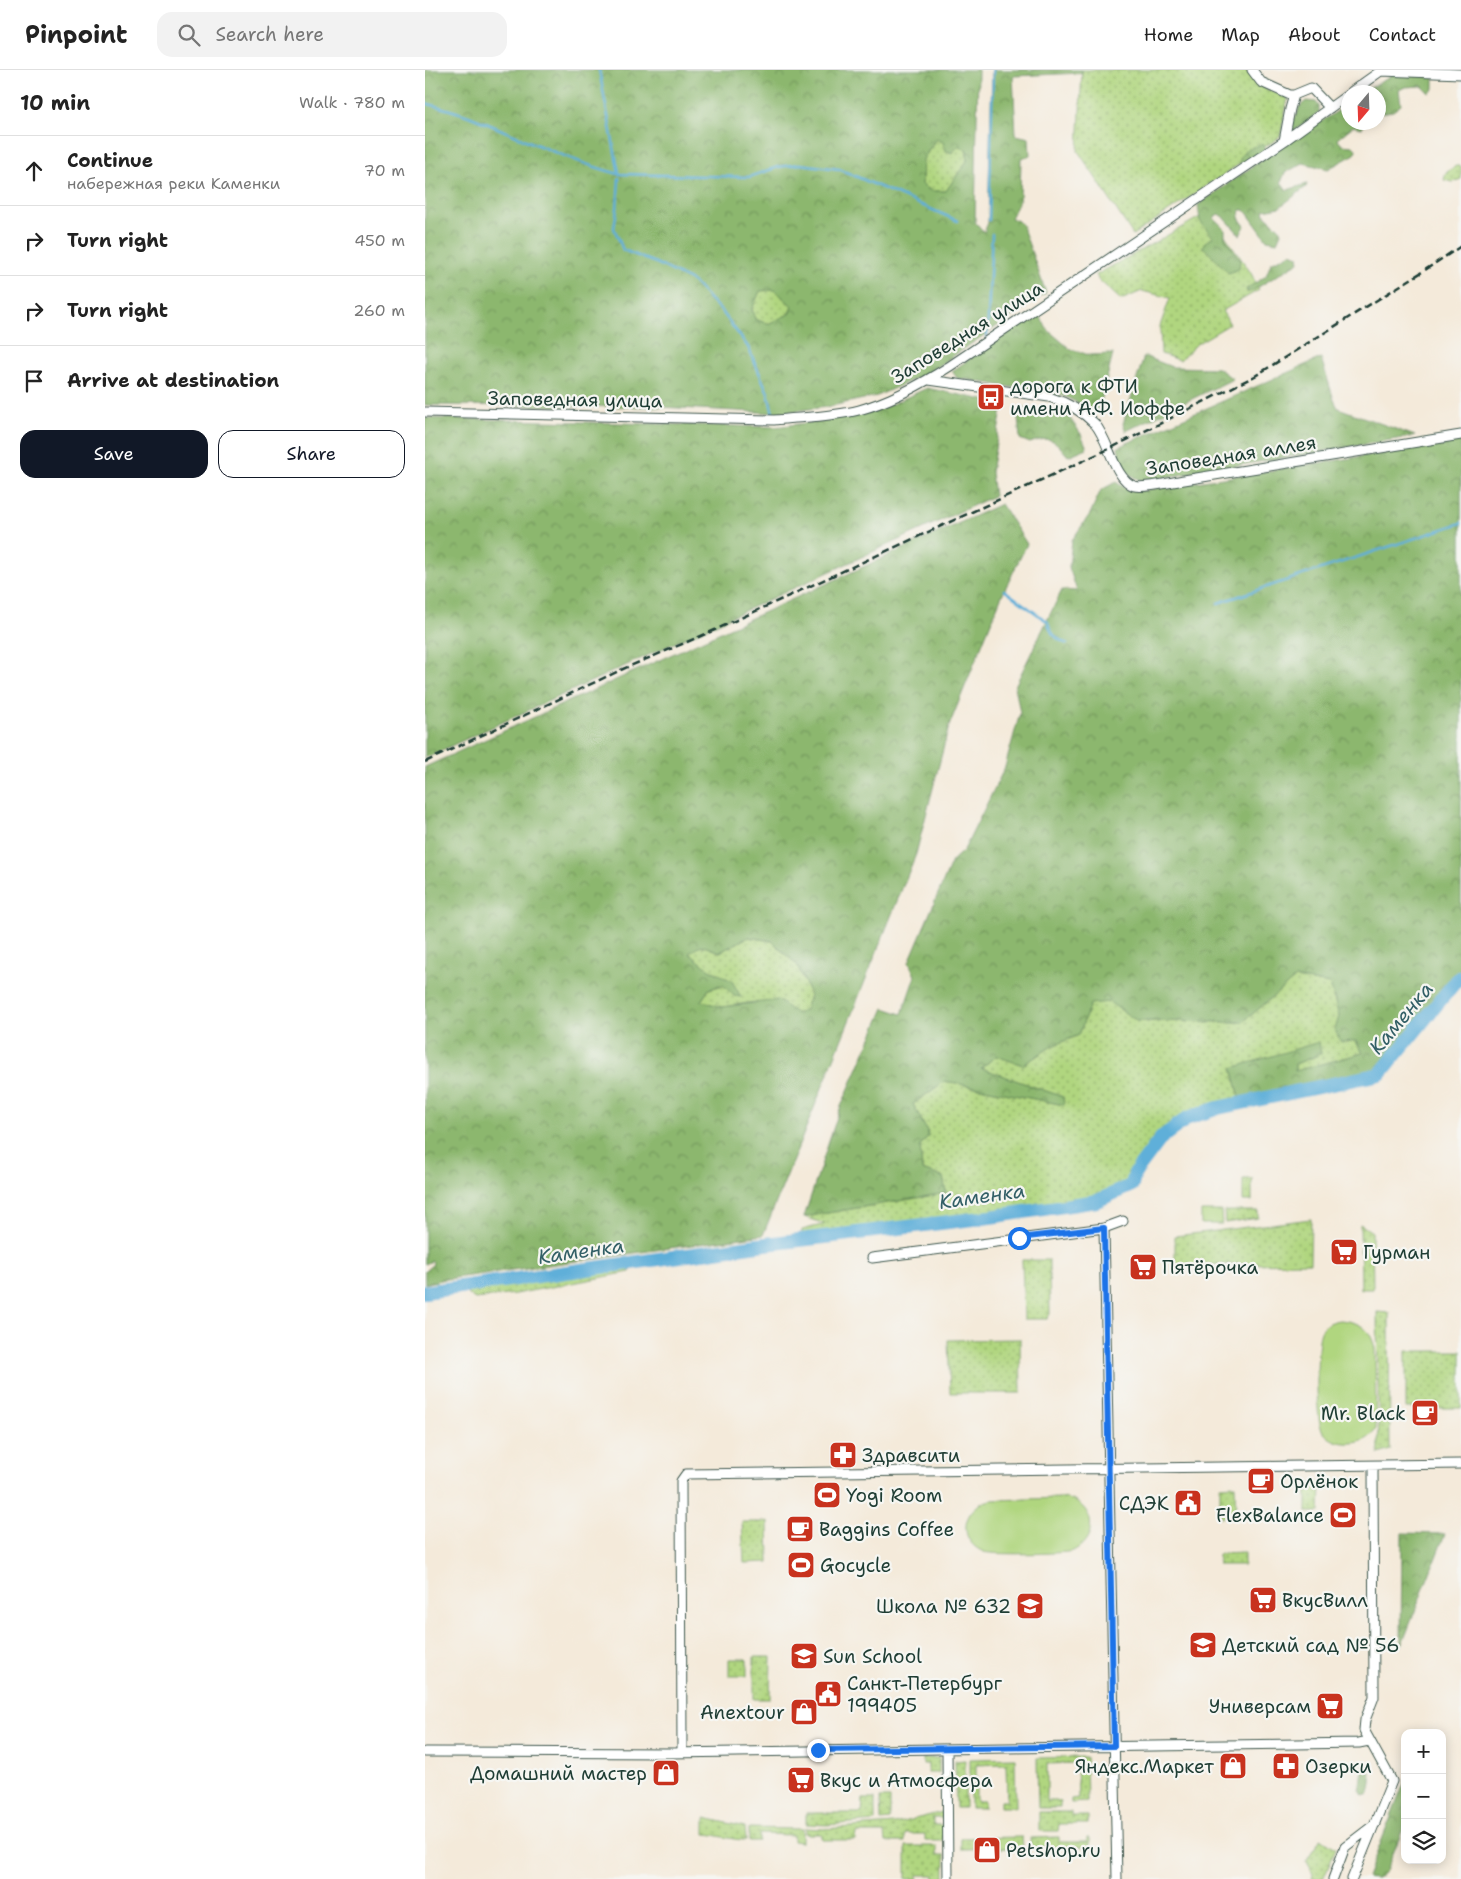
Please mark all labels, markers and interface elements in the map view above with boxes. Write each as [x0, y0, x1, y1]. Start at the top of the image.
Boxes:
search box [157, 12, 507, 57]
text: Pinpoint [25, 19, 127, 51]
icon: search [175, 21, 203, 49]
text: Search here [215, 22, 324, 47]
text: Home [1144, 23, 1193, 47]
text: Map [1221, 23, 1260, 47]
text: About [1288, 23, 1341, 47]
text: Contact [1369, 23, 1436, 47]
north arrow [1341, 85, 1386, 130]
text: 10 min [20, 89, 90, 117]
text: Walk · 780 m [299, 92, 405, 113]
text: Continue [67, 148, 153, 173]
icon: ahead [20, 157, 48, 185]
text: 70 m [364, 160, 405, 181]
text: набережная реки Каменки [67, 173, 280, 194]
icon: right [20, 227, 48, 255]
text: Turn right [67, 228, 168, 253]
text: 450 m [354, 230, 405, 251]
street label: Заповедная улица [886, 275, 1048, 389]
icon: right [20, 297, 48, 325]
text: Turn right [67, 298, 168, 323]
text: 260 m [353, 300, 405, 321]
icon: arrive [20, 367, 48, 395]
text: Arrive at destination [67, 368, 279, 393]
place label: дорога к ФТИ имени А.Ф. Иоффе [1010, 374, 1185, 421]
bus stop icon: дорога к ФТИ имени А.Ф. Иоффе [976, 382, 1006, 412]
street label: Заповедная улица [487, 385, 663, 414]
button: Save [20, 430, 208, 478]
button: Share [218, 430, 405, 478]
street label: Заповедная аллея [1144, 430, 1318, 481]
water label: Каменка [1363, 976, 1439, 1060]
water label: Каменка [937, 1177, 1027, 1215]
route start [1008, 1227, 1031, 1250]
water label: Каменка [536, 1232, 626, 1270]
supermarket icon: Гурман [1329, 1237, 1359, 1267]
place label: Гурман [1363, 1240, 1430, 1265]
supermarket icon: Пятёрочка [1128, 1252, 1158, 1282]
place label: Пятёрочка [1162, 1255, 1258, 1280]
cafe icon: Mr. Black [1410, 1398, 1440, 1428]
place label: Mr. Black [1321, 1401, 1406, 1426]
pharmacy icon: Здравсити [828, 1440, 858, 1470]
place label: Здравсити [862, 1443, 960, 1468]
cafe icon: Орлёнок [1246, 1466, 1276, 1496]
place label: Орлёнок [1280, 1469, 1358, 1494]
sports icon: Yogi Room [812, 1480, 842, 1510]
place label: Yogi Room [846, 1483, 942, 1508]
public building icon: СДЭК [1173, 1488, 1203, 1518]
place label: СДЭК [1119, 1491, 1169, 1516]
sports icon: FlexBalance [1328, 1500, 1358, 1530]
place label: FlexBalance [1216, 1503, 1324, 1528]
cafe icon: Baggins Coffee [785, 1514, 815, 1544]
place label: Baggins Coffee [819, 1517, 954, 1542]
sports icon: Gocycle [786, 1550, 816, 1580]
place label: Gocycle [820, 1553, 891, 1578]
supermarket icon: ВкусВилл [1248, 1585, 1278, 1615]
place label: ВкусВилл [1282, 1588, 1368, 1613]
school or university icon: Школа № 632 [1015, 1591, 1045, 1621]
place label: Школа № 632 [876, 1594, 1011, 1619]
school or university icon: Детский сад № 56 [1188, 1630, 1218, 1660]
place label: Детский сад № 56 [1222, 1633, 1400, 1658]
school or university icon: Sun School [789, 1641, 819, 1671]
place label: Sun School [823, 1644, 922, 1669]
place label: Санкт-Петербург 199405 [847, 1671, 1003, 1718]
public building icon: Санкт-Петербург 199405 [813, 1679, 843, 1709]
supermarket icon: Универсам [1315, 1691, 1345, 1721]
place label: Универсам [1209, 1694, 1311, 1719]
shop icon: Anextour [789, 1697, 819, 1727]
place label: Anextour [700, 1700, 785, 1725]
map controls [1401, 1729, 1446, 1864]
button: + [1401, 1729, 1446, 1774]
route end [807, 1739, 830, 1762]
shop icon: Яндекс.Маркет [1218, 1751, 1248, 1781]
pharmacy icon: Озерки [1271, 1751, 1301, 1781]
place label: Яндекс.Маркет [1075, 1754, 1214, 1779]
place label: Озерки [1305, 1754, 1372, 1779]
shop icon: Домашний мастер [651, 1758, 681, 1788]
place label: Домашний мастер [470, 1761, 647, 1786]
supermarket icon: Вкус и Атмосфера [786, 1765, 816, 1795]
place label: Вкус и Атмосфера [820, 1768, 993, 1793]
button: − [1401, 1774, 1446, 1819]
button: layers [1401, 1819, 1446, 1864]
shop icon: Petshop.ru [972, 1835, 1002, 1865]
place label: Petshop.ru [1006, 1838, 1101, 1863]

